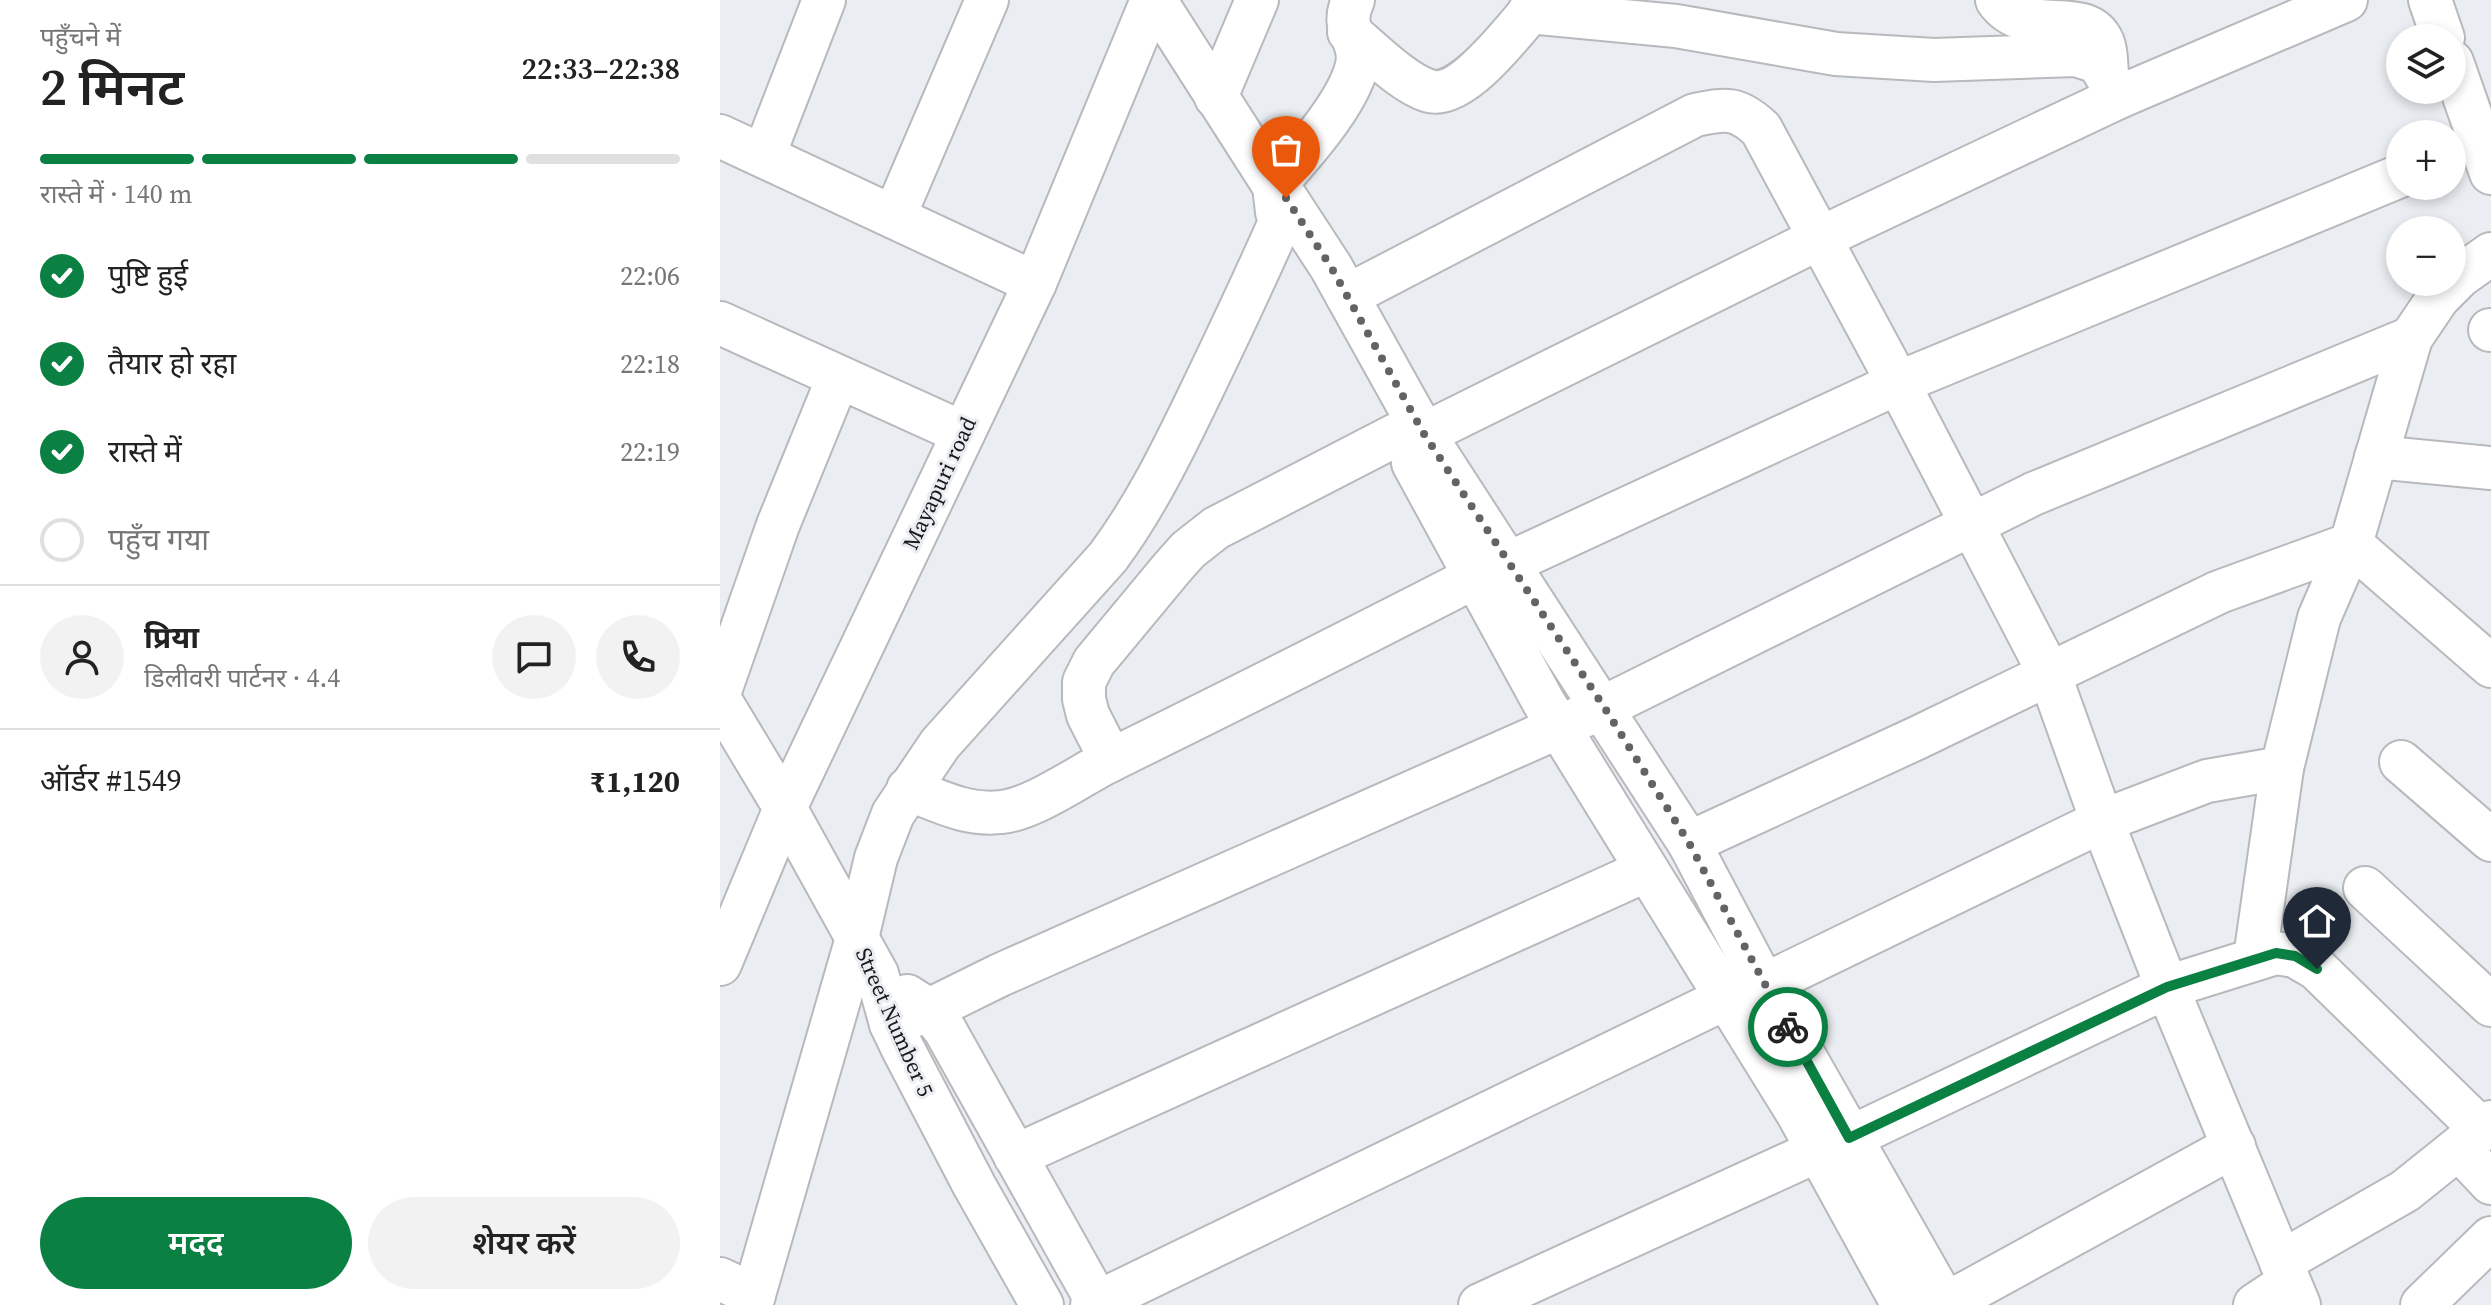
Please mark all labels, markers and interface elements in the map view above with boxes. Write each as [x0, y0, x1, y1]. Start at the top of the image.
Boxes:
text: पहुँचने में [40, 19, 121, 55]
map controls [2386, 24, 2466, 296]
button: layers [2386, 24, 2466, 104]
text: 22:33–22:38 [521, 48, 680, 89]
text: 2 मिनट [40, 51, 184, 122]
pin [1252, 116, 1320, 198]
button: + [2386, 120, 2466, 200]
icon: bag [1264, 128, 1308, 172]
text: रास्ते में · 140 m [40, 176, 192, 212]
button: − [2386, 216, 2466, 296]
icon: check [40, 254, 84, 298]
text: पुष्टि हुई [108, 255, 188, 296]
text: 22:06 [620, 258, 680, 294]
icon: check [40, 342, 84, 386]
text: तैयार हो रहा [108, 343, 236, 384]
text: 22:18 [620, 346, 680, 382]
street label: Mayapuri road [895, 411, 983, 554]
icon: check [40, 430, 84, 474]
text: रास्ते में [108, 431, 182, 472]
text: 22:19 [620, 434, 680, 470]
text: पहुँच गया [108, 519, 209, 560]
button: person [40, 615, 124, 699]
button: chat [492, 615, 576, 699]
button: phone [596, 615, 680, 699]
text: प्रिया [144, 617, 199, 658]
text: डिलीवरी पार्टनर · 4.4 [144, 660, 340, 696]
text: ऑर्डर #1549 [40, 760, 182, 801]
text: ₹1,120 [590, 761, 680, 802]
pin [2283, 887, 2351, 969]
icon: home [2295, 899, 2339, 943]
street label: Street Number 5 [849, 943, 941, 1101]
courier [1748, 987, 1828, 1067]
icon: bike [1766, 1005, 1810, 1049]
button: मदद [40, 1197, 352, 1289]
button: शेयर करें [368, 1197, 680, 1289]

